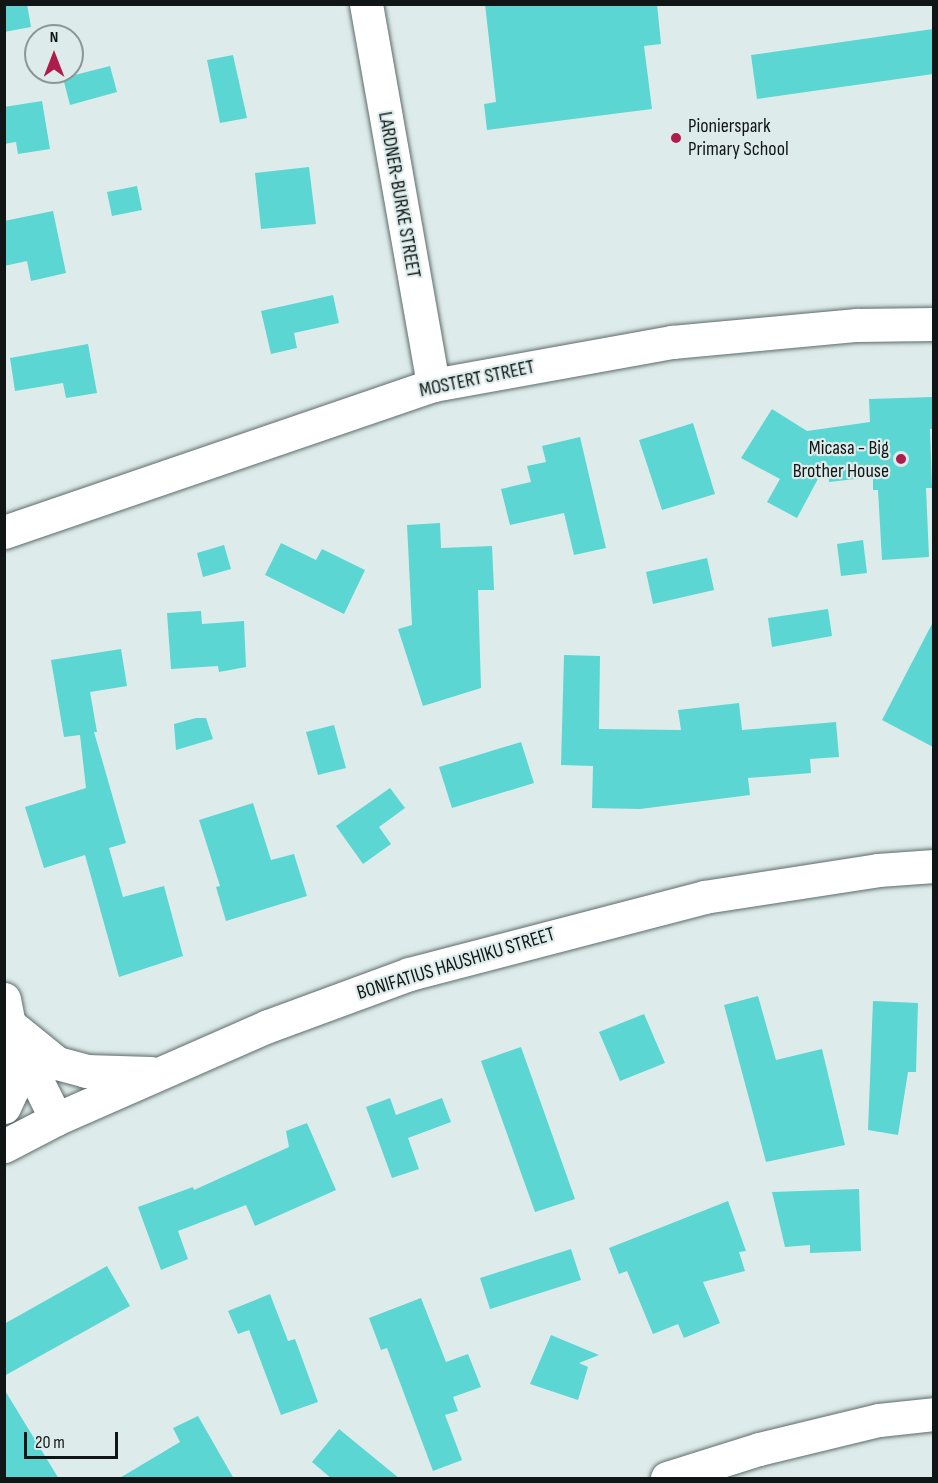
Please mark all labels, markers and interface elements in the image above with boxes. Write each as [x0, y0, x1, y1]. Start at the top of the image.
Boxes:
north arrow [24, 24, 84, 84]
text: N [50, 28, 58, 47]
street label: LARDNER-BURKE STREET [373, 110, 425, 280]
place label: Pionierspark Primary School [688, 114, 789, 161]
marker: Pionierspark Primary School [669, 131, 683, 145]
street label: MOSTERT STREET [417, 355, 537, 403]
place label: Micasa - Big Brother House [793, 436, 889, 483]
marker: Micasa - Big Brother House [894, 452, 908, 466]
street label: BONIFATIUS HAUSHIKU STREET [354, 922, 558, 1006]
scale bar [27, 1420, 122, 1458]
text: 20 m [35, 1432, 65, 1453]

